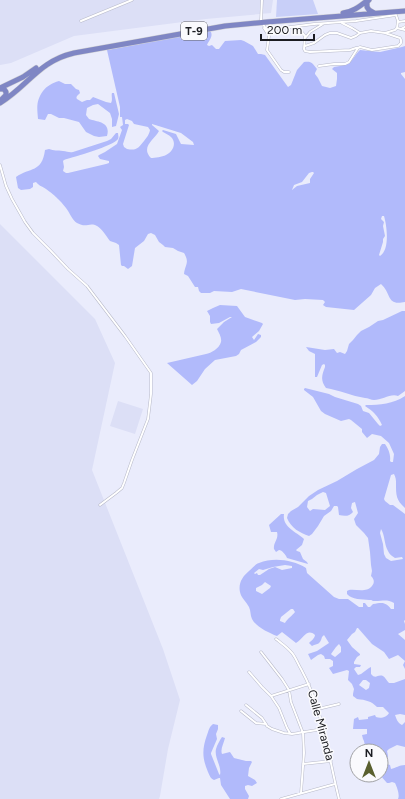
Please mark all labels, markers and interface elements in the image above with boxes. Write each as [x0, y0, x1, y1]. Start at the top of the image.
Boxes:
scale bar [261, 16, 314, 42]
road number: T-9 [181, 22, 207, 40]
text: 200 m [267, 23, 302, 37]
street label: Calle Miranda [305, 688, 337, 762]
north arrow [349, 743, 389, 783]
text: N [365, 747, 373, 760]

